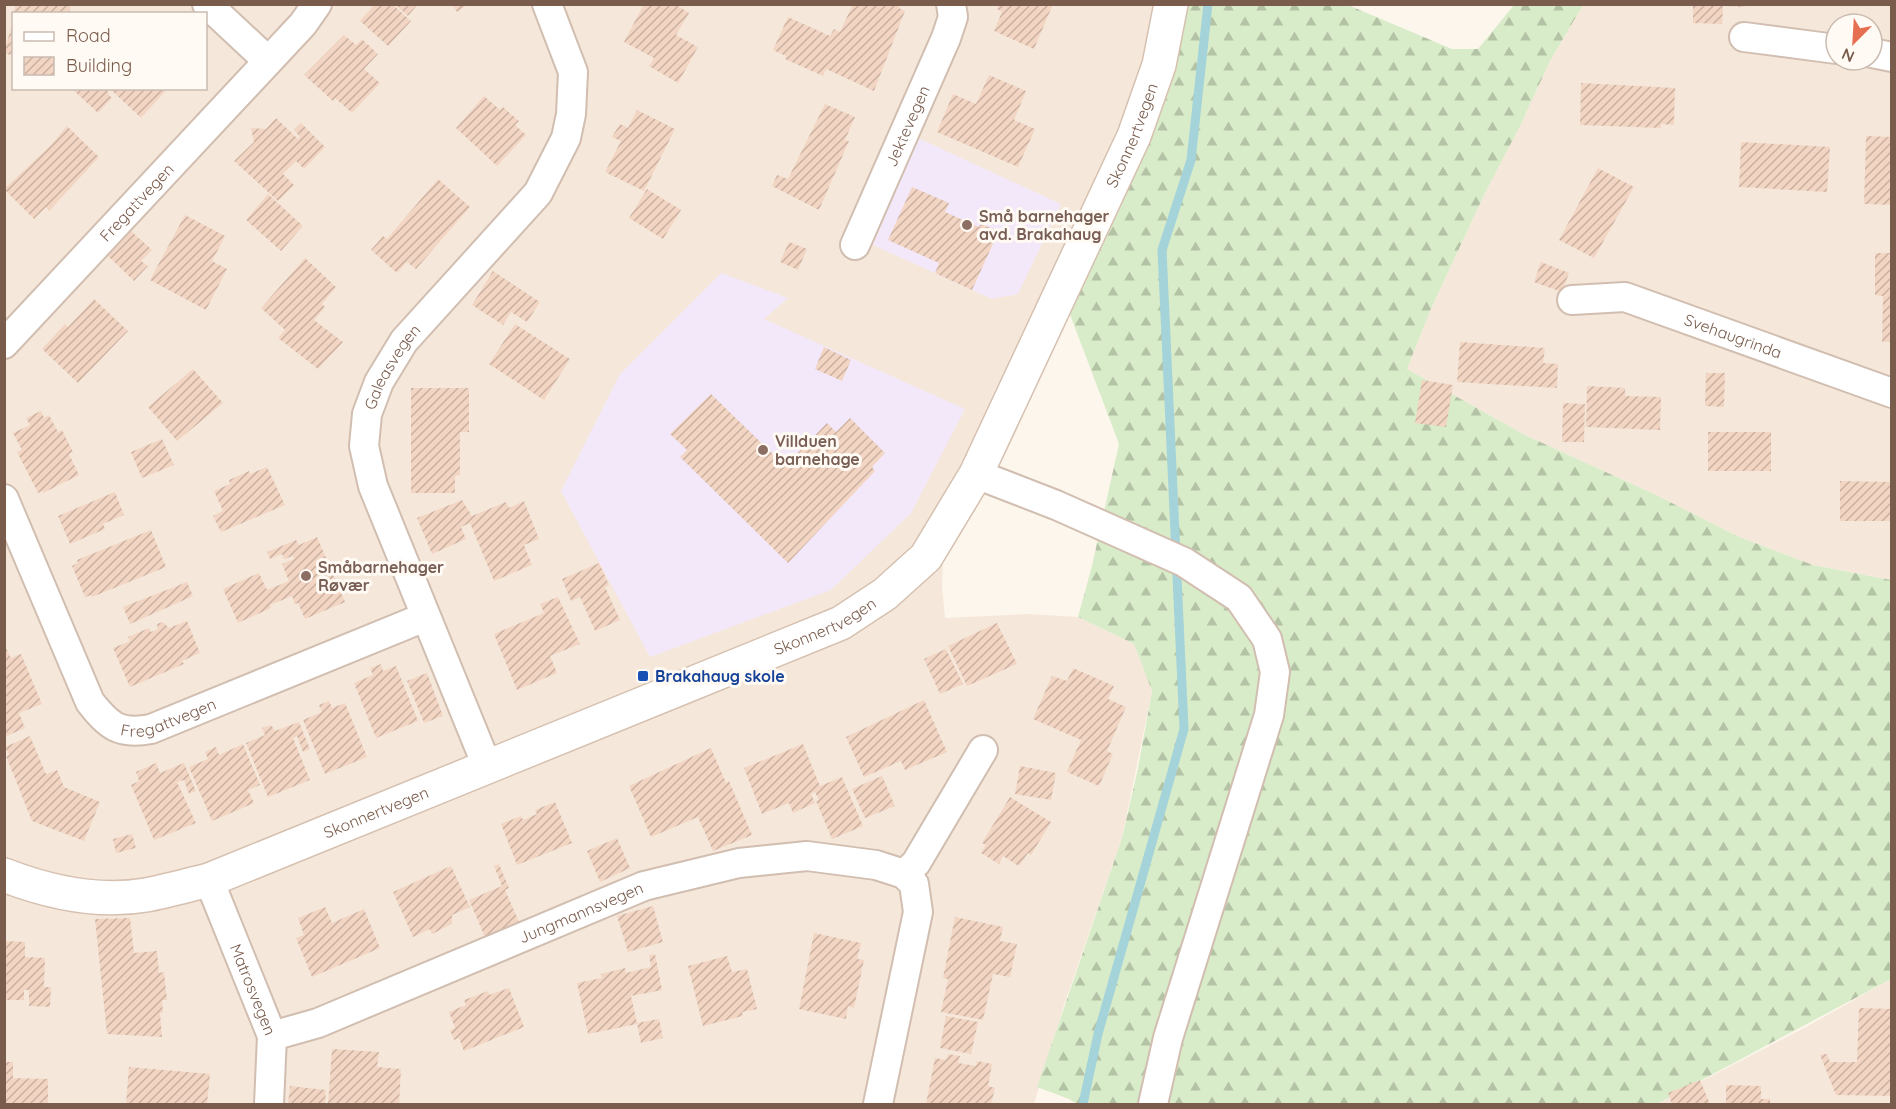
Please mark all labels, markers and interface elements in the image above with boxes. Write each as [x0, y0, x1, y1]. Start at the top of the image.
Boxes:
legend [12, 12, 207, 90]
north arrow [1824, 12, 1884, 72]
text: Road [66, 24, 111, 47]
text: N [1838, 44, 1857, 67]
text: Building [66, 54, 132, 77]
street label: Skonnertvegen [1101, 80, 1162, 191]
street label: Jektevegen [881, 82, 934, 170]
street label: Fregattvegen [95, 159, 178, 245]
place label: Små barnehager avd. Brakahaug [979, 206, 1110, 244]
marker: Små barnehager avd. Brakahaug [960, 218, 974, 232]
street label: Svehaugrinda [1682, 309, 1785, 363]
street label: Galeasvegen [360, 320, 424, 412]
place label: Villduen barnehage [775, 431, 860, 469]
marker: Villduen barnehage [756, 443, 770, 457]
place label: Småbarnehager Røvær [318, 557, 444, 595]
marker: Småbarnehager Røvær [299, 569, 313, 583]
street label: Skonnertvegen [771, 593, 880, 659]
place label: Brakahaug skole [655, 666, 785, 686]
marker: Brakahaug skole [636, 669, 650, 683]
street label: Fregattvegen [119, 694, 219, 741]
street label: Skonnertvegen [321, 782, 431, 842]
street label: Jungmannsvegen [516, 877, 646, 948]
street label: Matrosvegen [226, 941, 281, 1038]

